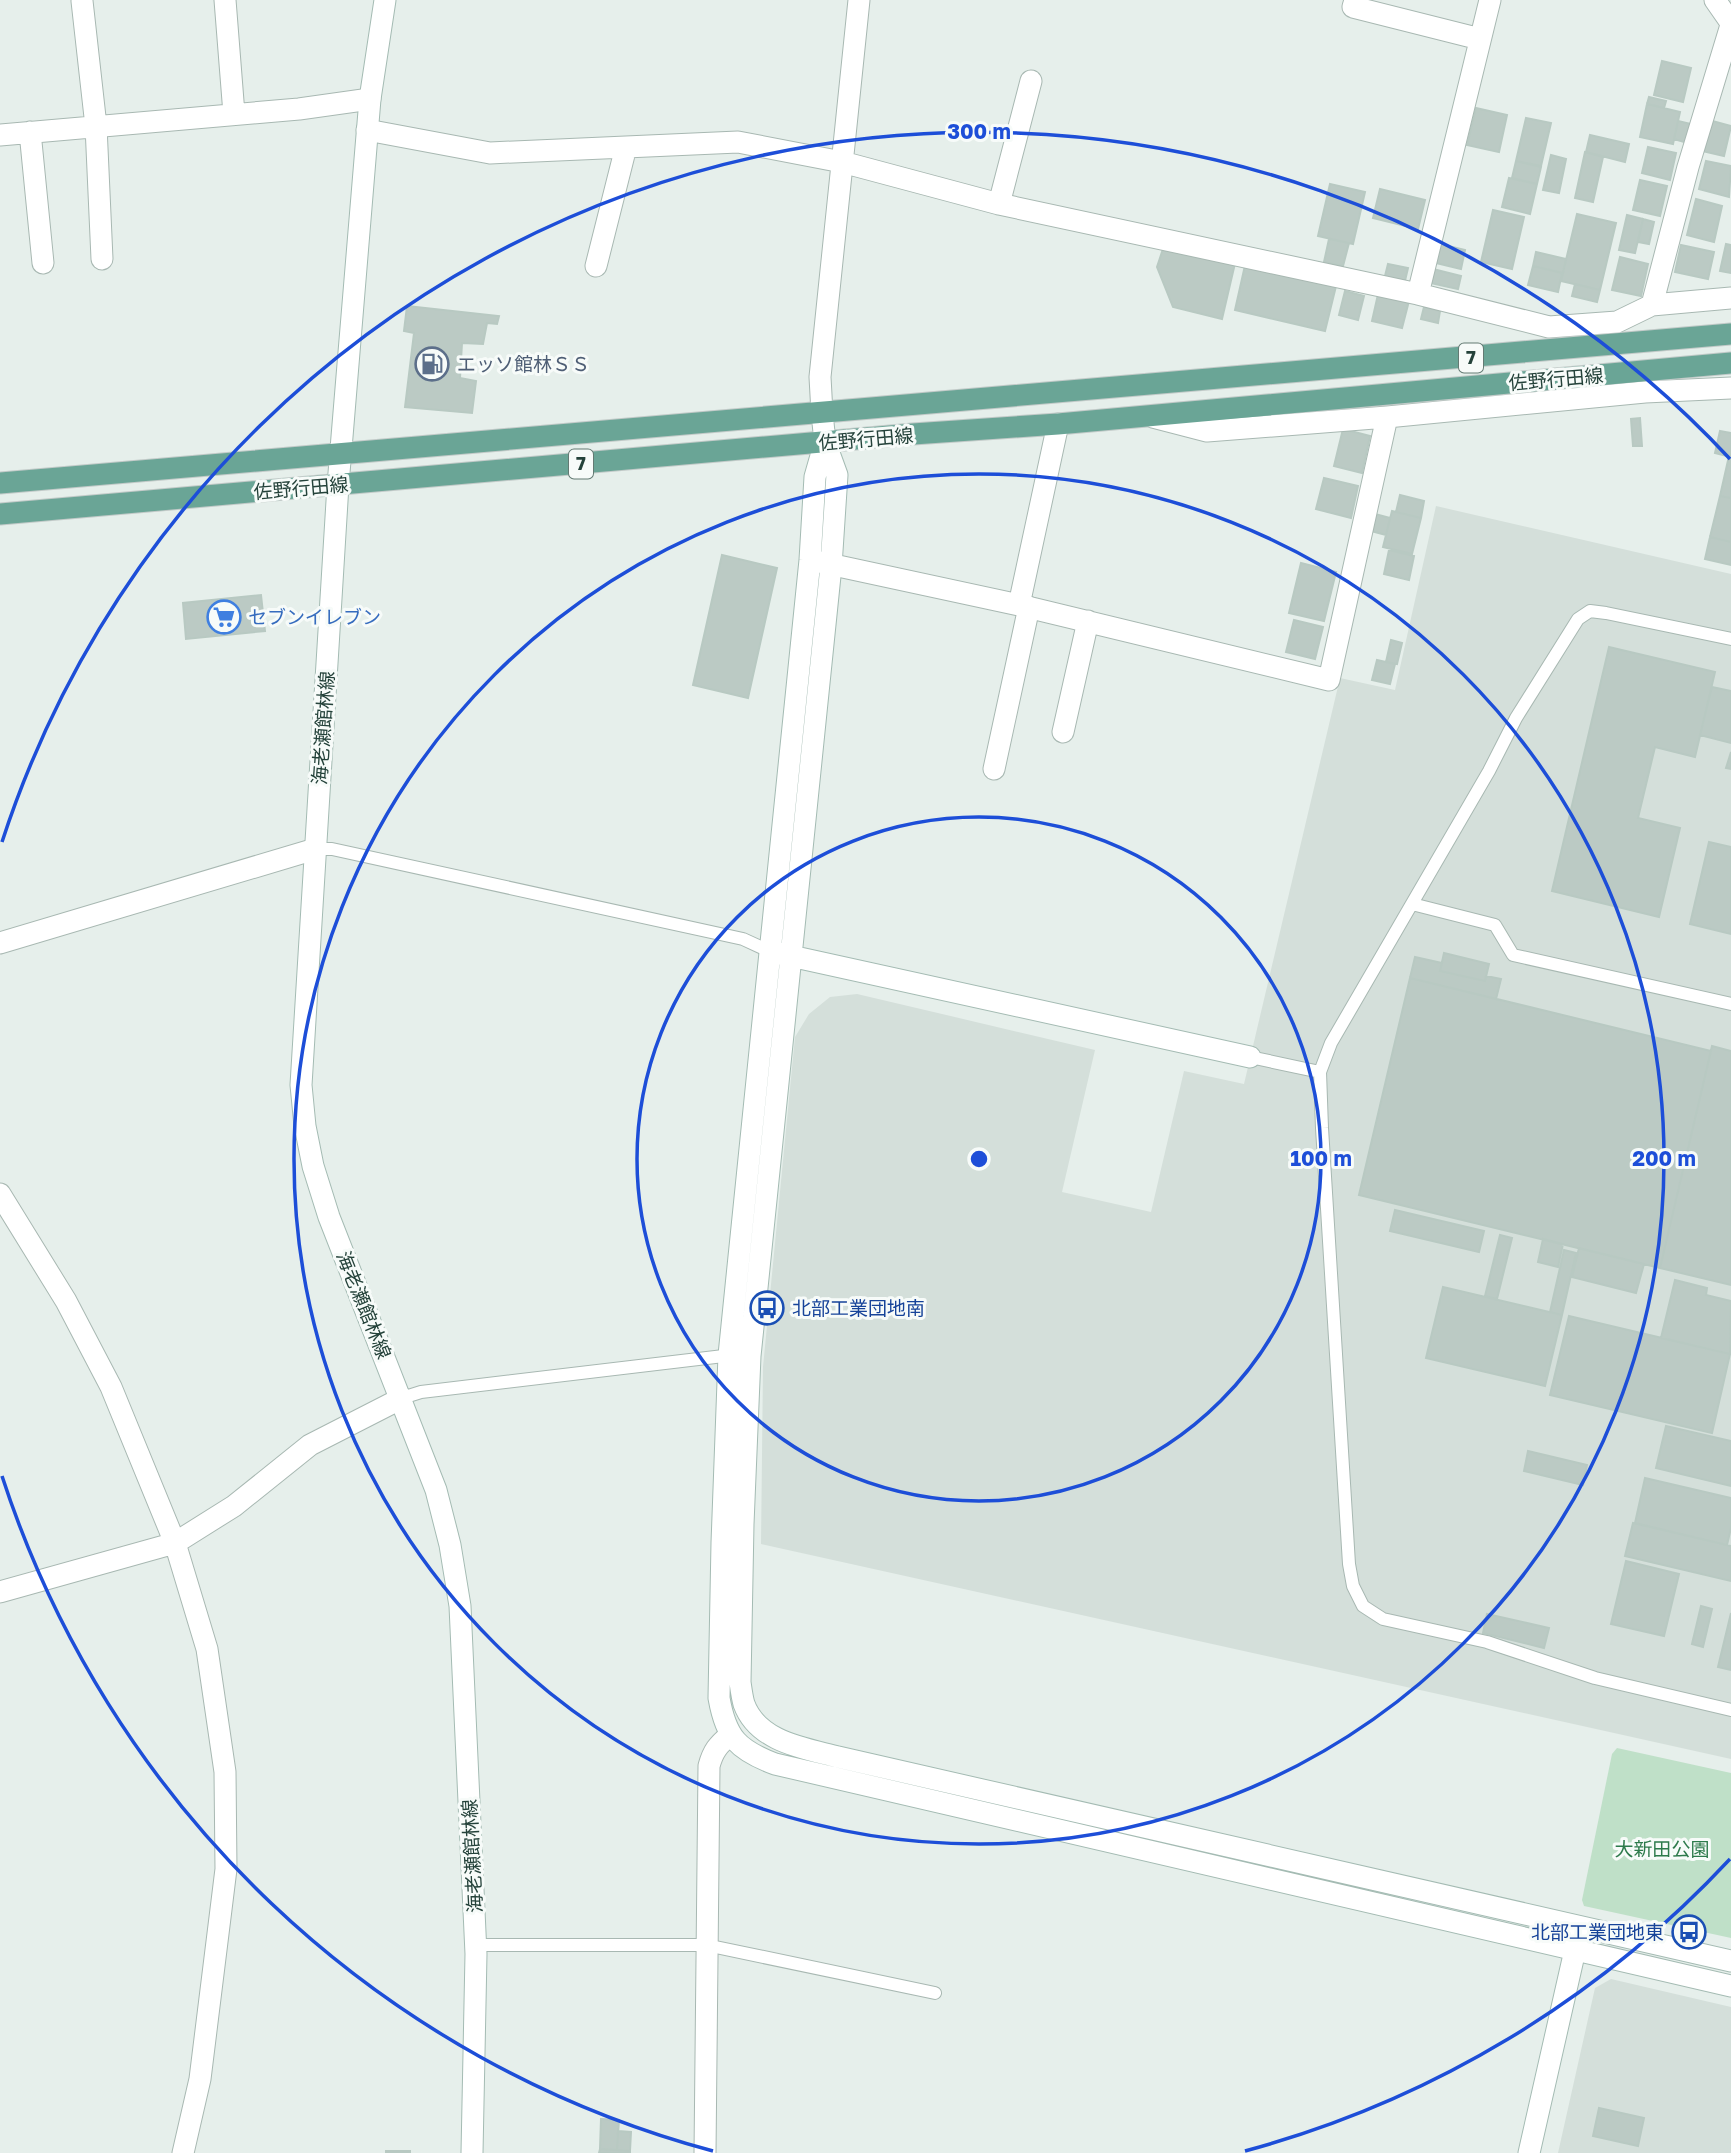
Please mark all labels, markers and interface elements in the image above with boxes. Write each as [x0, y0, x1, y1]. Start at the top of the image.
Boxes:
text: 300 m [947, 118, 1011, 144]
road number: 7 [1459, 344, 1483, 372]
fuel station icon: エッソ館林ＳＳ [413, 345, 451, 383]
place label: エッソ館林ＳＳ [457, 352, 590, 375]
street label: 佐野行田線 [1508, 363, 1604, 394]
street label: 佐野行田線 [818, 423, 914, 454]
road number: 7 [569, 450, 593, 478]
street label: 佐野行田線 [253, 472, 349, 503]
supermarket icon: セブンイレブン [205, 598, 243, 636]
place label: セブンイレブン [248, 605, 381, 628]
street label: 海老瀬館林線 [307, 670, 338, 786]
text: 100 m [1290, 1145, 1352, 1171]
text: 200 m [1632, 1145, 1696, 1171]
centre of rings [967, 1147, 991, 1171]
street label: 海老瀬館林線 [332, 1248, 396, 1362]
bus stop icon: 北部工業団地南 [748, 1289, 786, 1327]
place label: 北部工業団地南 [792, 1296, 925, 1319]
street label: 海老瀬館林線 [457, 1798, 486, 1914]
park label: 大新田公園 [1614, 1837, 1710, 1860]
bus stop icon: 北部工業団地東 [1670, 1913, 1708, 1951]
place label: 北部工業団地東 [1531, 1920, 1664, 1943]

